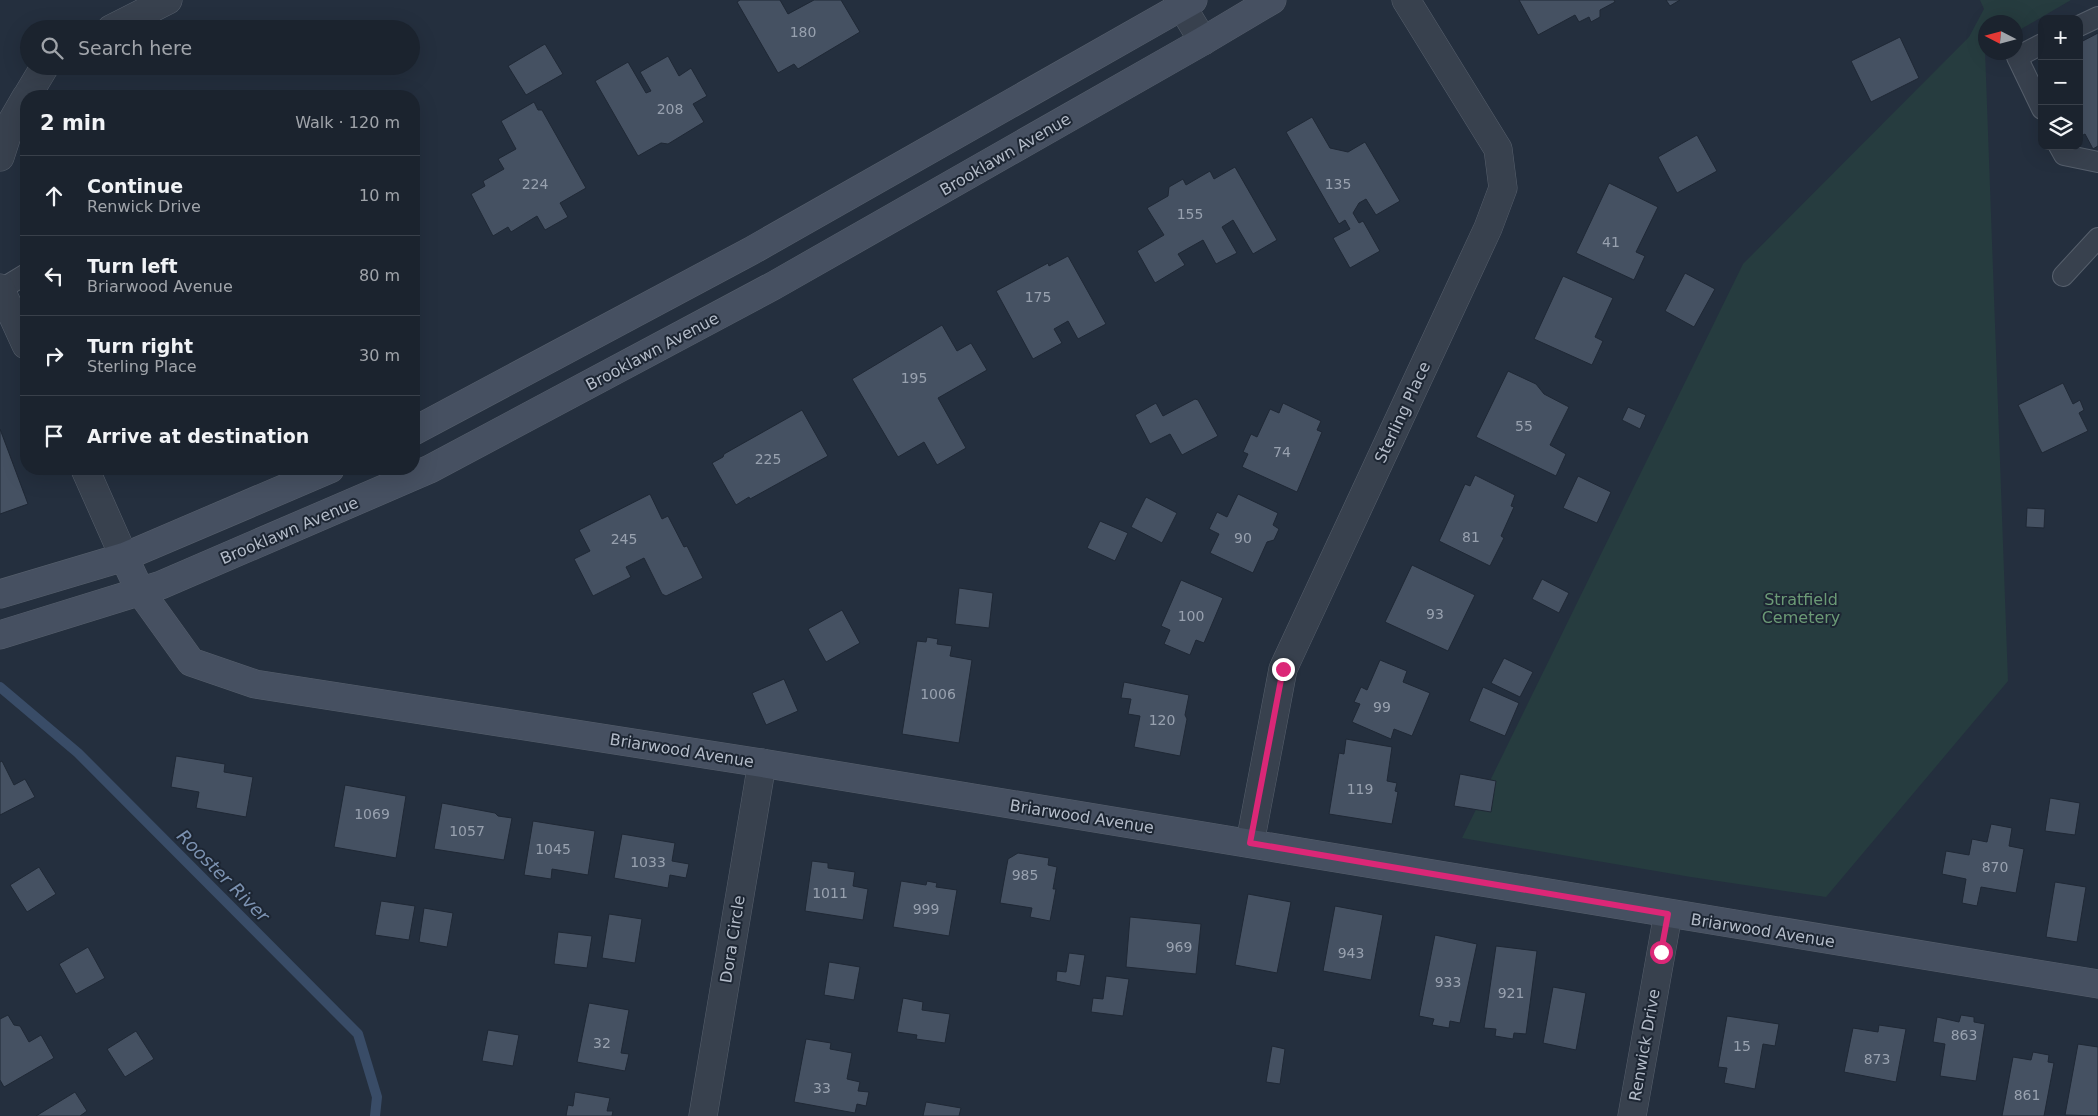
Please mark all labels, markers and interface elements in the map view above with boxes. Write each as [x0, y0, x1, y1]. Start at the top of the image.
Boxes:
north arrow [1978, 15, 2023, 60]
map controls [2038, 15, 2083, 150]
button: + [2038, 15, 2083, 60]
search box [20, 20, 420, 75]
house number: 180 [790, 24, 816, 40]
icon: search [38, 34, 66, 62]
text: Search here [78, 37, 192, 59]
button: − [2038, 60, 2083, 105]
house number: 208 [657, 101, 683, 117]
button: layers [2038, 105, 2083, 150]
street label: Brooklawn Avenue [936, 109, 1074, 200]
text: 2 min [40, 111, 106, 135]
text: Walk · 120 m [295, 113, 400, 132]
text: Continue [87, 175, 183, 197]
house number: 224 [522, 176, 548, 192]
house number: 135 [1325, 176, 1351, 192]
icon: ahead [40, 182, 68, 210]
text: 10 m [359, 186, 400, 205]
text: Renwick Drive [87, 197, 201, 216]
house number: 155 [1177, 206, 1203, 222]
house number: 41 [1602, 234, 1620, 250]
text: Turn left [87, 255, 178, 277]
icon: left [40, 262, 68, 290]
text: 80 m [359, 266, 400, 285]
text: Briarwood Avenue [87, 277, 233, 296]
house number: 175 [1025, 289, 1051, 305]
street label: Brooklawn Avenue [582, 308, 722, 395]
text: Turn right [87, 335, 193, 357]
icon: right [40, 342, 68, 370]
text: 30 m [359, 346, 400, 365]
text: Sterling Place [87, 357, 197, 376]
street label: Sterling Place [1371, 358, 1434, 466]
house number: 195 [901, 370, 927, 386]
house number: 55 [1515, 418, 1533, 434]
icon: arrive [40, 422, 68, 450]
text: Arrive at destination [87, 425, 309, 447]
house number: 74 [1273, 444, 1291, 460]
house number: 225 [755, 451, 781, 467]
street label: Brooklawn Avenue [217, 493, 361, 568]
house number: 81 [1462, 529, 1480, 545]
house number: 90 [1234, 530, 1252, 546]
house number: 245 [611, 531, 637, 547]
park label: Stratfield Cemetery [1762, 590, 1840, 627]
house number: 93 [1426, 606, 1444, 622]
house number: 100 [1178, 608, 1204, 624]
route end [1272, 658, 1295, 681]
house number: 1006 [920, 686, 956, 702]
house number: 99 [1373, 699, 1391, 715]
house number: 120 [1149, 712, 1175, 728]
street label: Briarwood Avenue [608, 730, 755, 771]
house number: 119 [1347, 781, 1373, 797]
street label: Briarwood Avenue [1008, 796, 1155, 837]
house number: 1069 [354, 806, 390, 822]
house number: 1057 [449, 823, 485, 839]
water label: Rooster River [173, 825, 275, 927]
house number: 1045 [535, 841, 571, 857]
house number: 1033 [630, 854, 666, 870]
house number: 870 [1982, 859, 2008, 875]
house number: 985 [1012, 867, 1038, 883]
house number: 1011 [812, 885, 848, 901]
street label: Dora Circle [716, 894, 749, 984]
house number: 999 [913, 901, 939, 917]
street label: Briarwood Avenue [1689, 910, 1836, 951]
house number: 969 [1166, 939, 1192, 955]
route start [1650, 941, 1673, 964]
house number: 943 [1338, 945, 1364, 961]
house number: 933 [1435, 974, 1461, 990]
house number: 921 [1498, 985, 1524, 1001]
street label: Renwick Drive [1625, 987, 1664, 1103]
house number: 863 [1951, 1027, 1977, 1043]
house number: 32 [593, 1035, 611, 1051]
house number: 15 [1733, 1038, 1751, 1054]
house number: 873 [1864, 1051, 1890, 1067]
house number: 33 [813, 1080, 831, 1096]
house number: 861 [2014, 1087, 2040, 1103]

